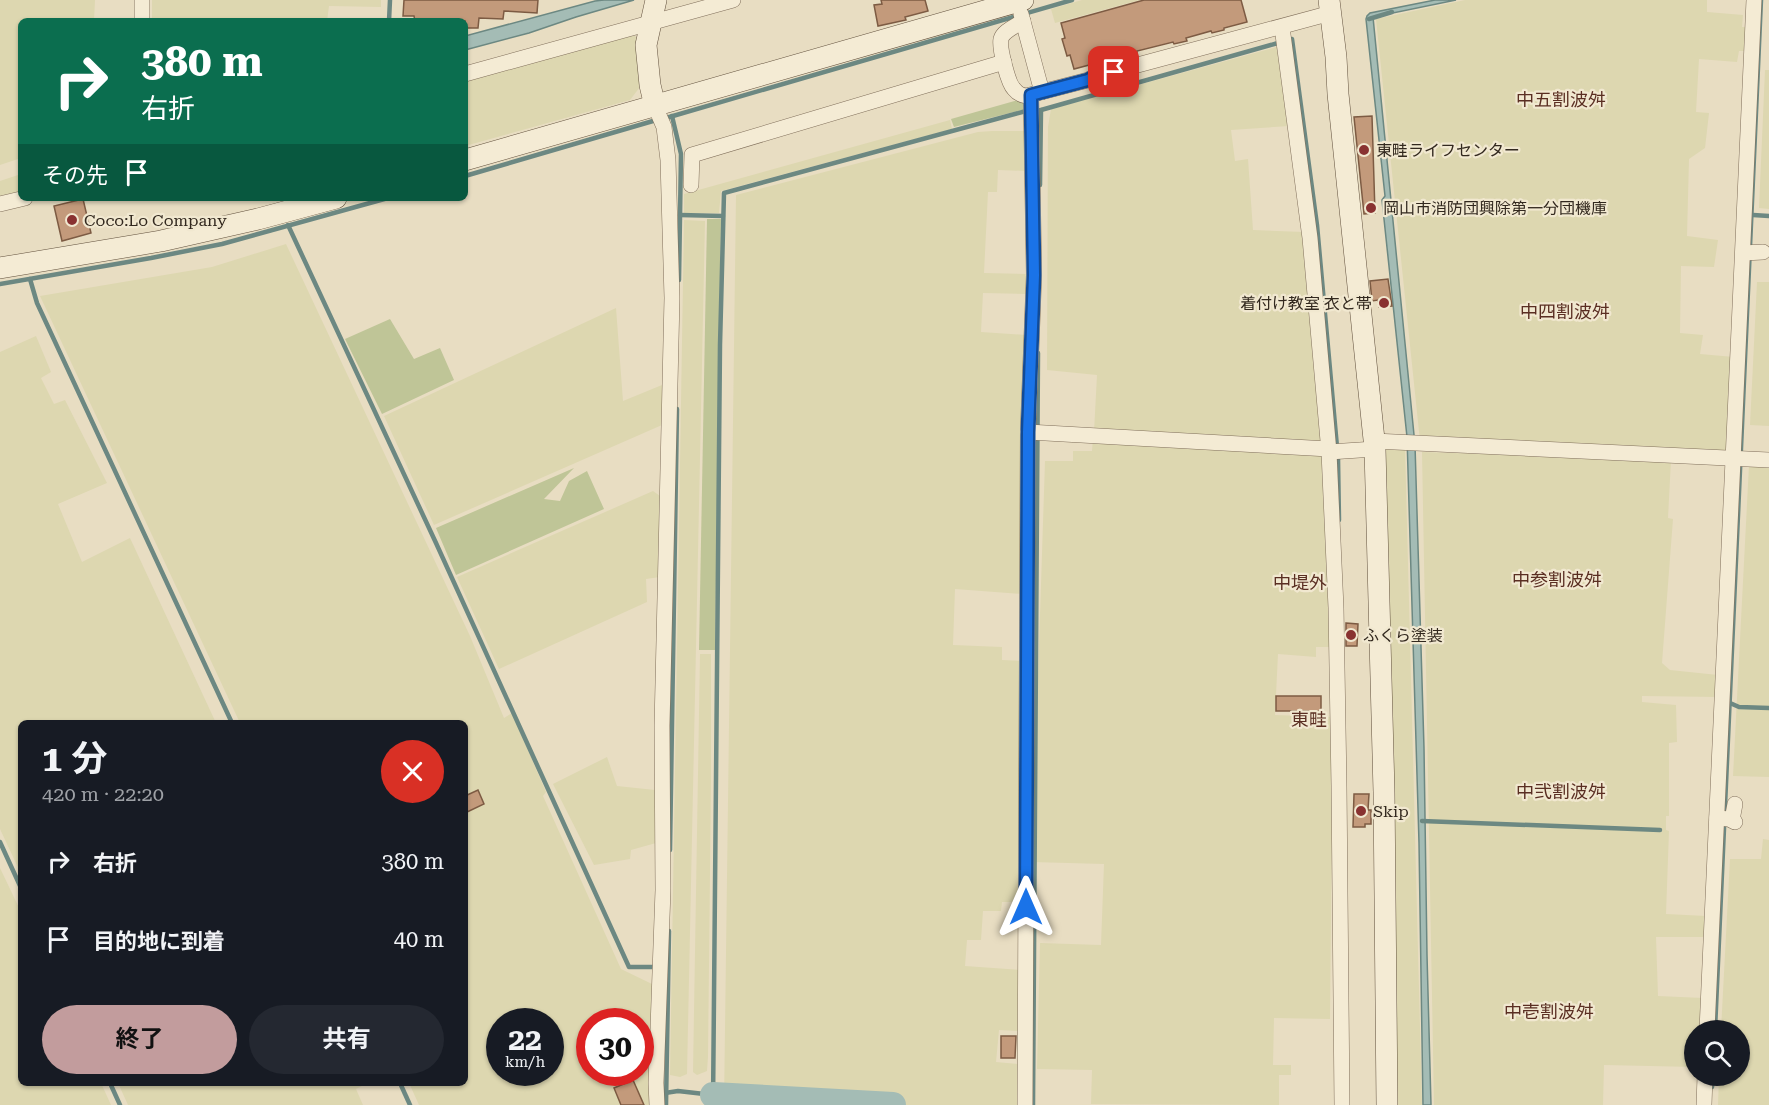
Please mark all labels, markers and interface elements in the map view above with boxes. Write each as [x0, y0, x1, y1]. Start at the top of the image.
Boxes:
text: 380 m [141, 37, 263, 86]
icon: right [42, 42, 120, 120]
pin [1088, 46, 1139, 97]
icon: arrive [1097, 55, 1130, 88]
district label: 中五割波舛 [1516, 89, 1606, 110]
text: 右折 [141, 93, 195, 125]
place label: 東畦ライフセンター [1376, 141, 1520, 160]
marker: 東畦ライフセンター [1357, 143, 1371, 157]
icon: arrive [120, 156, 153, 189]
text: その先 [42, 163, 108, 188]
place label: 岡山市消防団興除第一分団機庫 [1383, 199, 1607, 218]
marker: 岡山市消防団興除第一分団機庫 [1364, 201, 1378, 215]
place label: Coco:Lo Company [84, 211, 227, 230]
marker: Coco:Lo Company [65, 213, 79, 227]
place label: 着付け教室 衣と帯 [1240, 294, 1372, 313]
marker: 着付け教室 衣と帯 [1377, 296, 1391, 310]
district label: 中四割波舛 [1520, 301, 1610, 322]
district label: 中参割波舛 [1512, 569, 1602, 590]
district label: 中堤外 [1273, 572, 1327, 593]
place label: ふくら塗装 [1363, 626, 1443, 645]
marker: ふくら塗装 [1344, 628, 1358, 642]
district label: 東畦 [1291, 709, 1327, 730]
text: 1 分 [42, 738, 107, 780]
button: close [381, 740, 444, 803]
district label: 中弐割波舛 [1516, 781, 1606, 802]
text: 420 m · 22:20 [42, 782, 164, 806]
place label: Skip [1373, 802, 1409, 821]
marker: Skip [1354, 804, 1368, 818]
icon: right [42, 845, 75, 878]
text: 380 m [381, 849, 444, 874]
text: 右折 [93, 851, 137, 876]
position arrow [994, 875, 1058, 939]
icon: arrive [42, 923, 75, 956]
text: 40 m [394, 927, 444, 952]
text: 目的地に到着 [93, 929, 225, 954]
district label: 中壱割波舛 [1504, 1001, 1594, 1022]
button: 終了 [42, 1005, 237, 1074]
button: 共有 [249, 1005, 444, 1074]
speed limit sign: 30 [576, 1008, 654, 1086]
map controls [1684, 1020, 1750, 1086]
button: search [1684, 1020, 1750, 1086]
text: 22 [508, 1022, 542, 1057]
text: km/h [505, 1053, 545, 1071]

